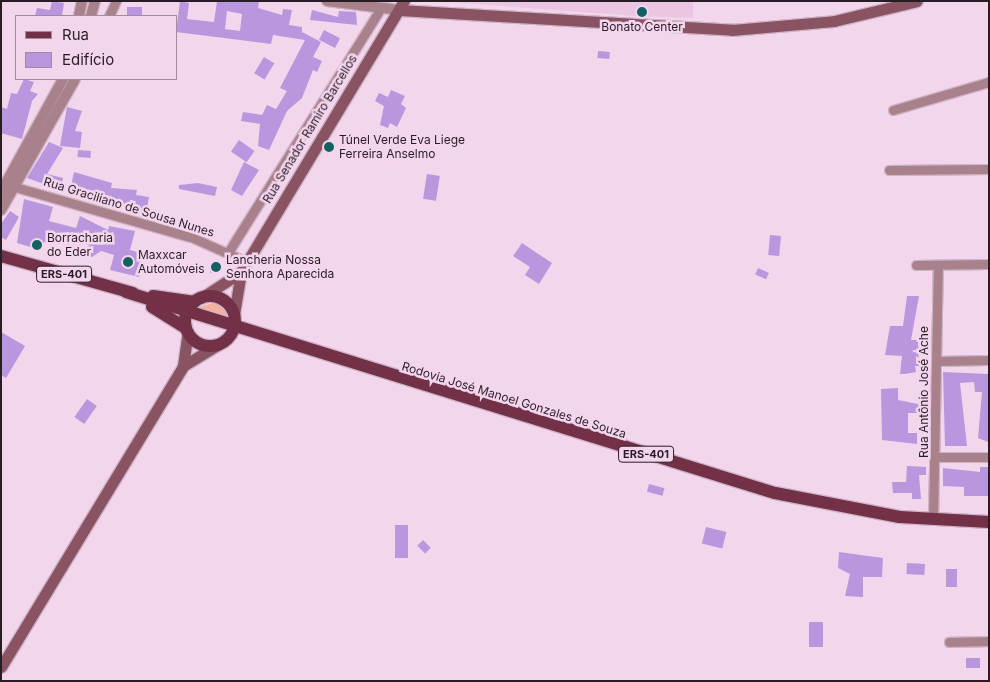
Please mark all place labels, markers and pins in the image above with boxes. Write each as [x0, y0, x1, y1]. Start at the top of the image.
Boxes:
marker: Bonato Center [636, 6, 648, 18]
place label: Bonato Center [601, 20, 683, 34]
place label: Túnel Verde Eva Liege Ferreira Anselmo [339, 133, 465, 161]
marker: Túnel Verde Eva Liege Ferreira Anselmo [323, 141, 335, 153]
place label: Borracharia do Eder [47, 231, 113, 259]
marker: Borracharia do Eder [31, 239, 43, 251]
place label: Maxxcar Automóveis [138, 248, 205, 276]
place label: Lancheria Nossa Senhora Aparecida [226, 253, 334, 281]
marker: Maxxcar Automóveis [122, 256, 134, 268]
marker: Lancheria Nossa Senhora Aparecida [210, 261, 222, 273]

